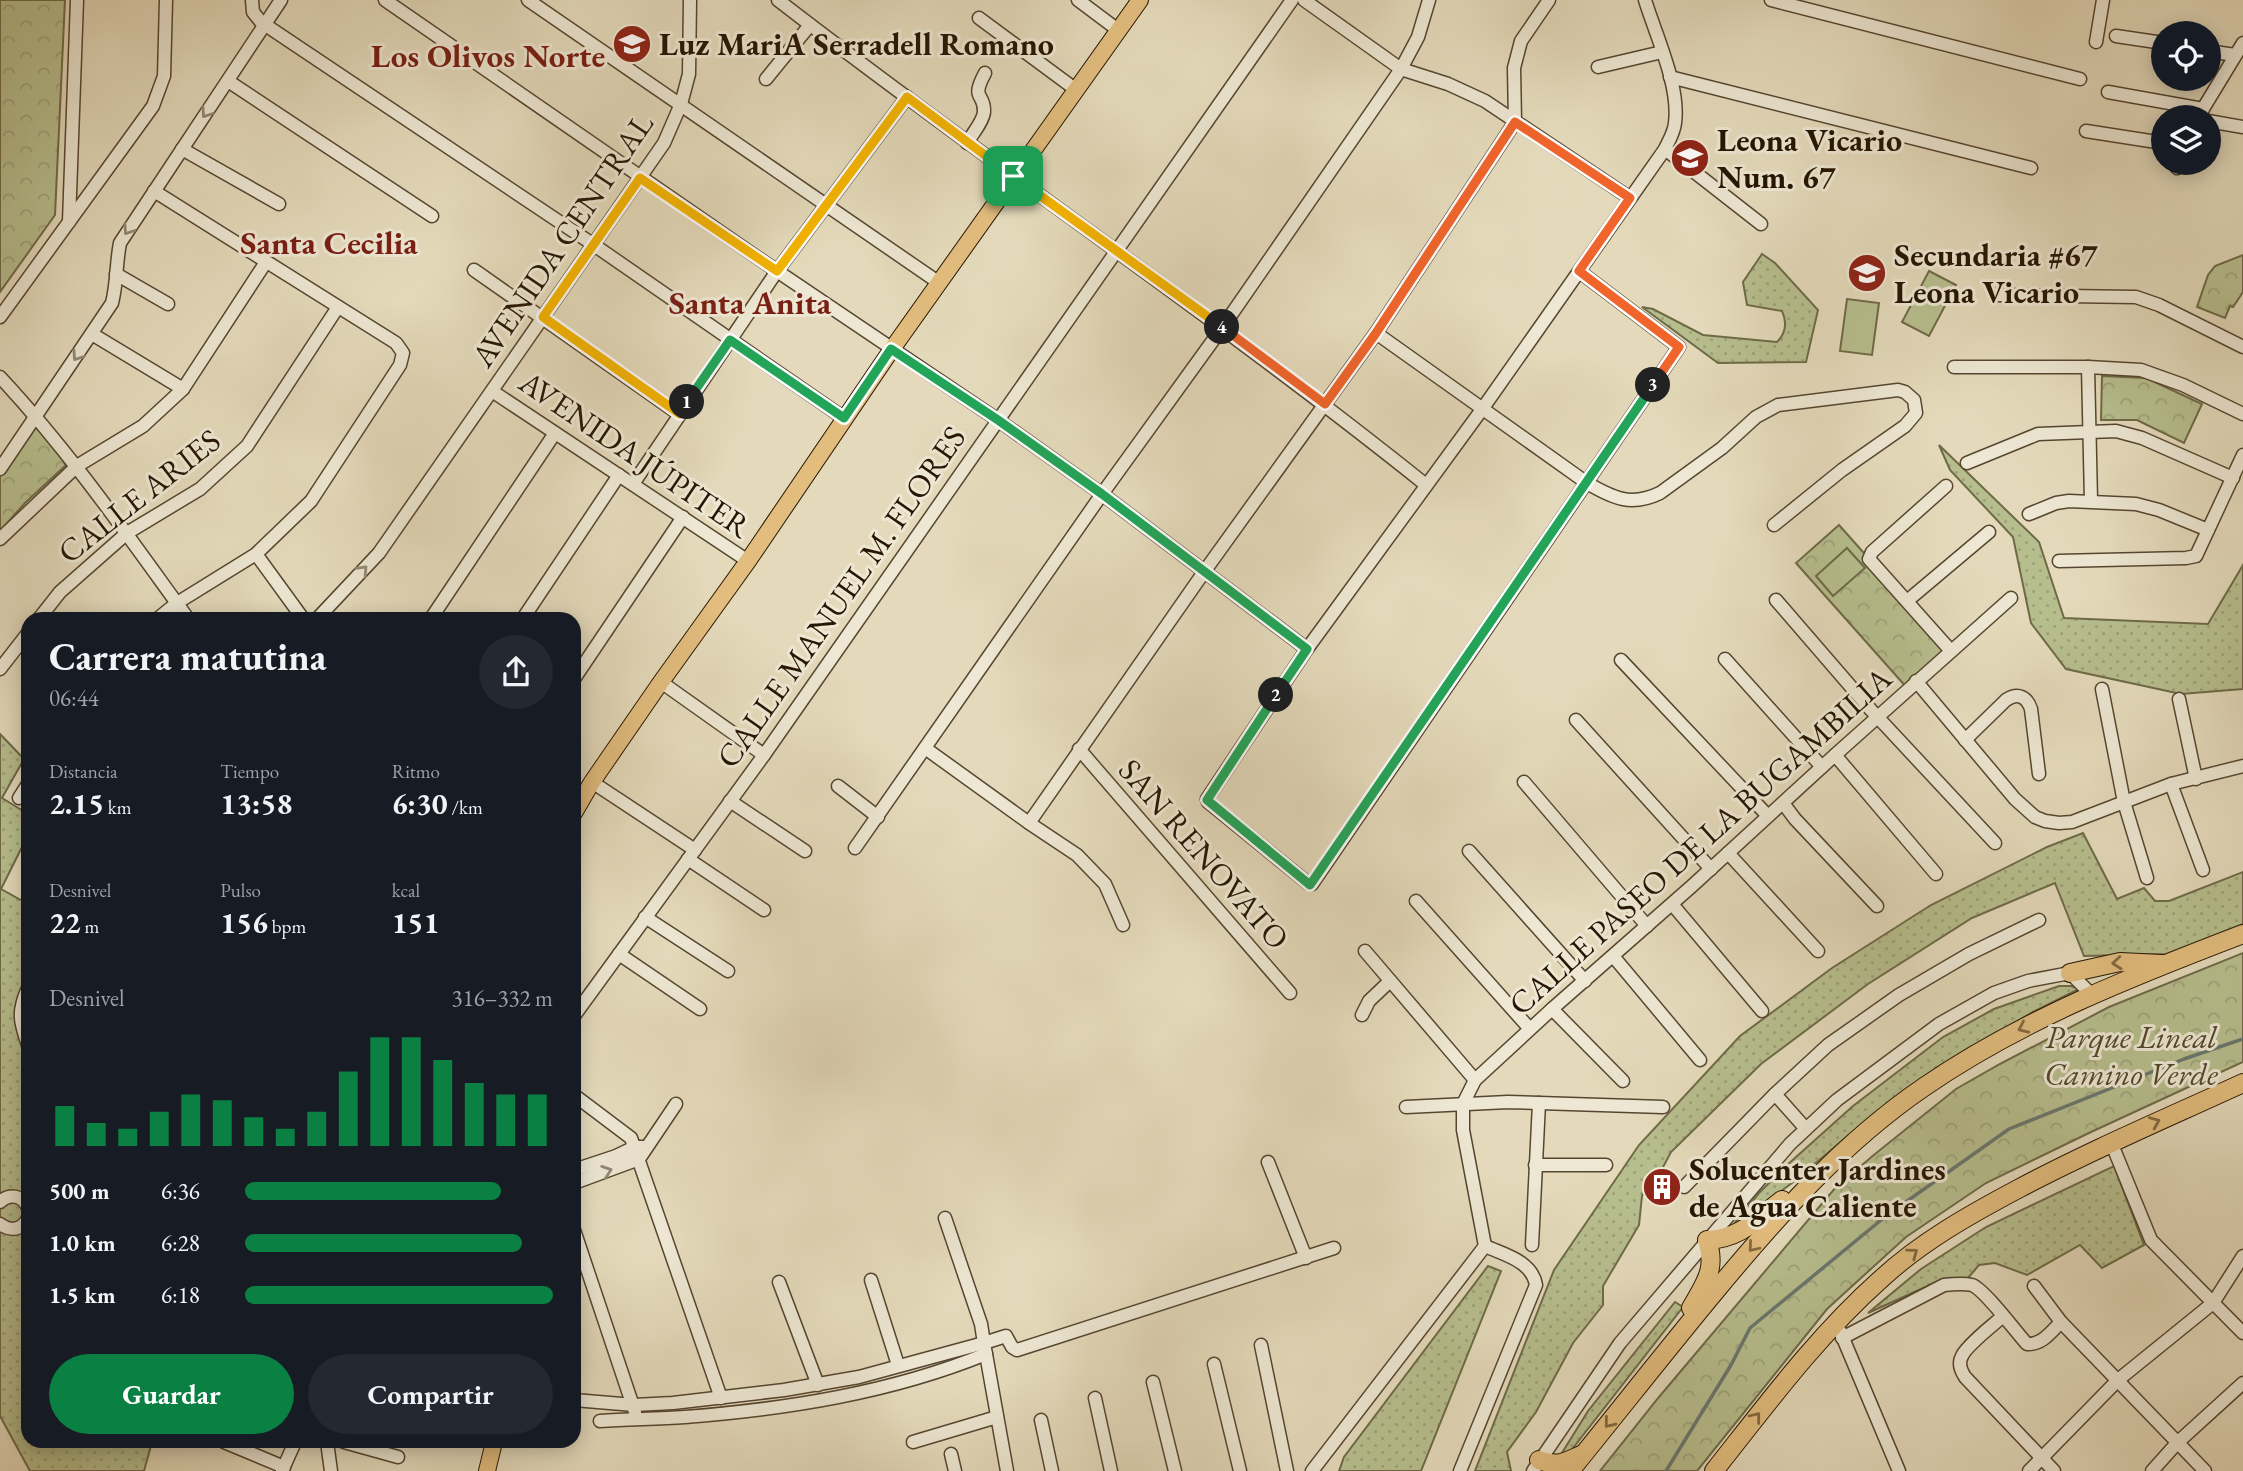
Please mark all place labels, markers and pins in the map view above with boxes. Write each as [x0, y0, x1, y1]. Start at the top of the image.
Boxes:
school or university icon: Luz MariA Serradell Romano [611, 23, 653, 65]
place label: Luz MariA Serradell Romano [659, 23, 1054, 65]
place label: Leona Vicario Num. 67 [1717, 119, 1902, 198]
school or university icon: Leona Vicario Num. 67 [1669, 137, 1711, 179]
pin [983, 146, 1043, 206]
place label: Secundaria #67 Leona Vicario [1894, 234, 2098, 313]
school or university icon: Secundaria #67 Leona Vicario [1846, 252, 1888, 294]
pin: 4 [1204, 310, 1240, 344]
pin: 3 [1636, 368, 1670, 402]
pin: 1 [670, 384, 704, 420]
pin: 2 [1258, 678, 1294, 712]
place label: Solucenter Jardines de Agua Caliente [1689, 1148, 1946, 1227]
building icon: Solucenter Jardines de Agua Caliente [1641, 1166, 1683, 1208]

